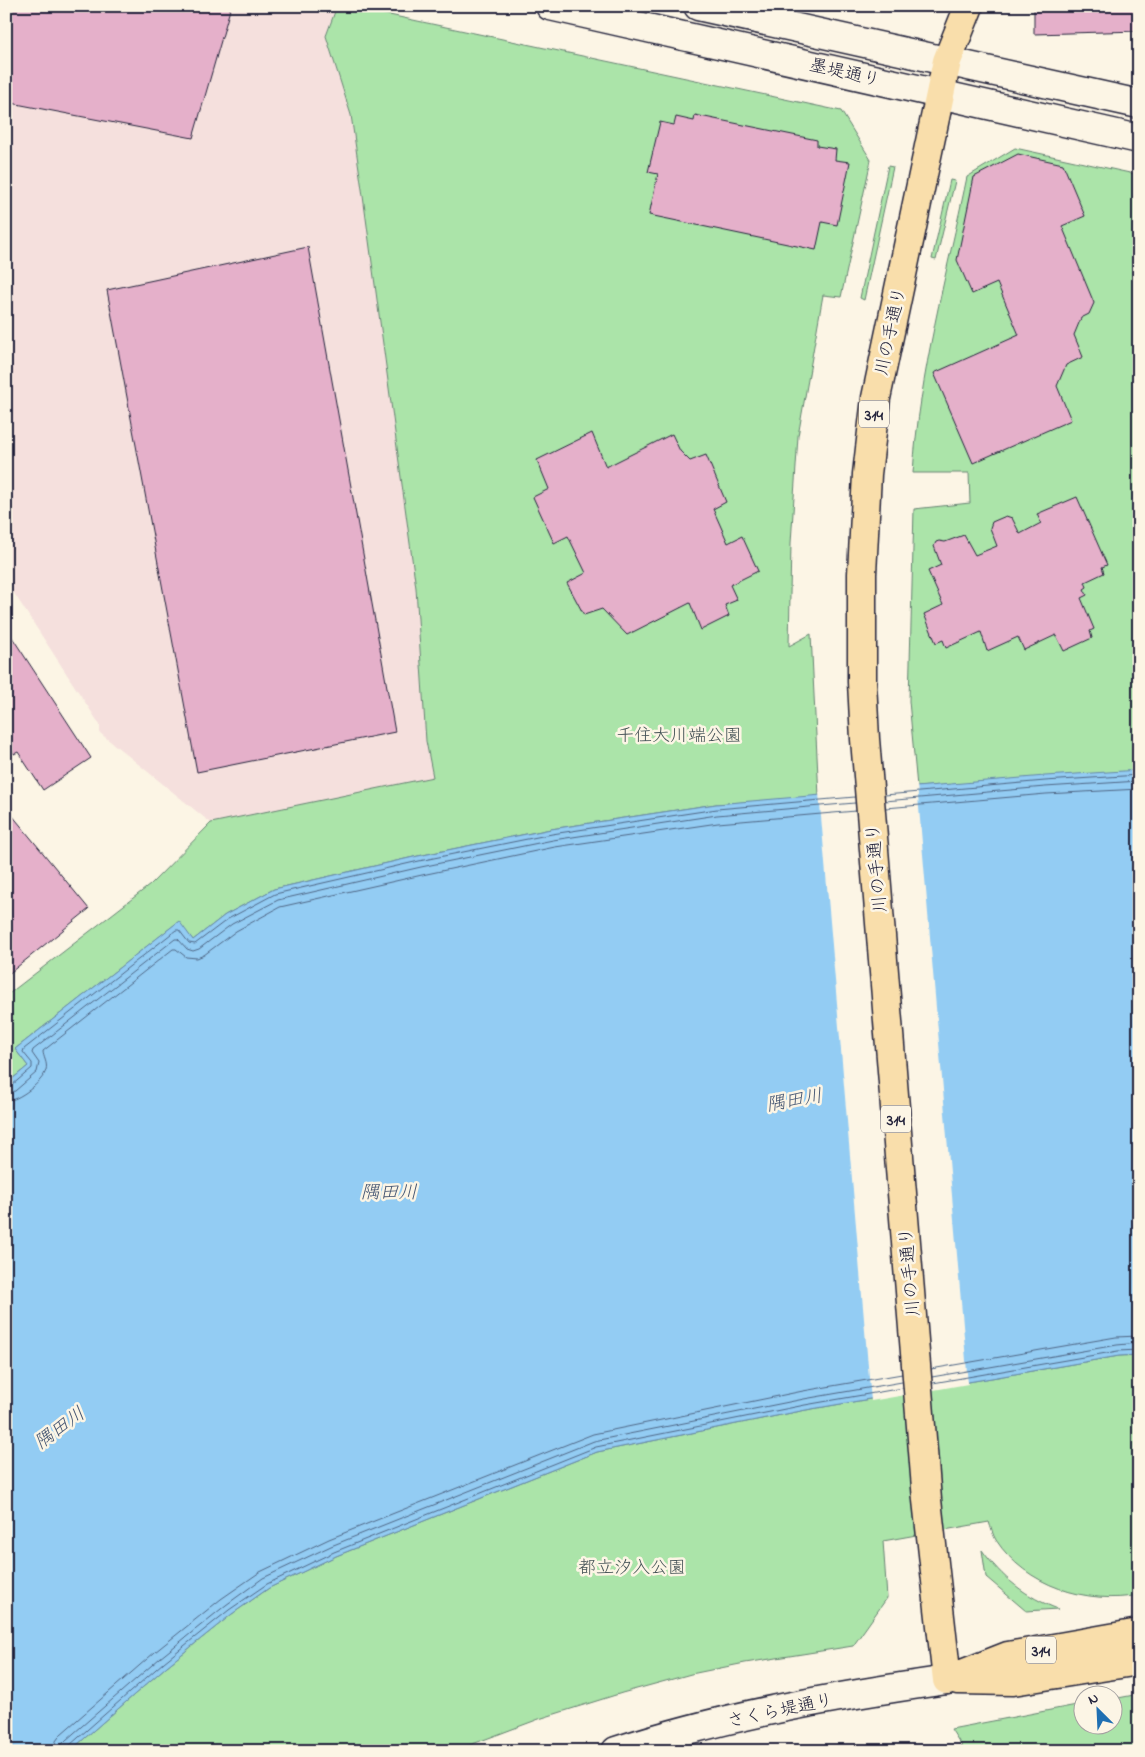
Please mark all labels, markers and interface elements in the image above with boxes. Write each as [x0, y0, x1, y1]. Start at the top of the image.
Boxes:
street label: 墨堤通り [807, 53, 883, 95]
street label: 川の手通り [870, 285, 914, 378]
road number: 314 [859, 400, 889, 428]
park label: 千住大川端公園 [616, 724, 742, 750]
street label: 川の手通り [861, 822, 895, 914]
water label: 隅田川 [764, 1083, 825, 1120]
road number: 314 [881, 1106, 911, 1132]
water label: 隅田川 [360, 1180, 418, 1207]
street label: 川の手通り [894, 1226, 928, 1318]
water label: 隅田川 [29, 1401, 91, 1457]
park label: 都立汐入公園 [578, 1556, 686, 1582]
road number: 314 [1026, 1636, 1056, 1664]
north arrow [1072, 1684, 1122, 1734]
street label: さくら堤通り [725, 1688, 836, 1736]
text: N [1085, 1688, 1102, 1711]

